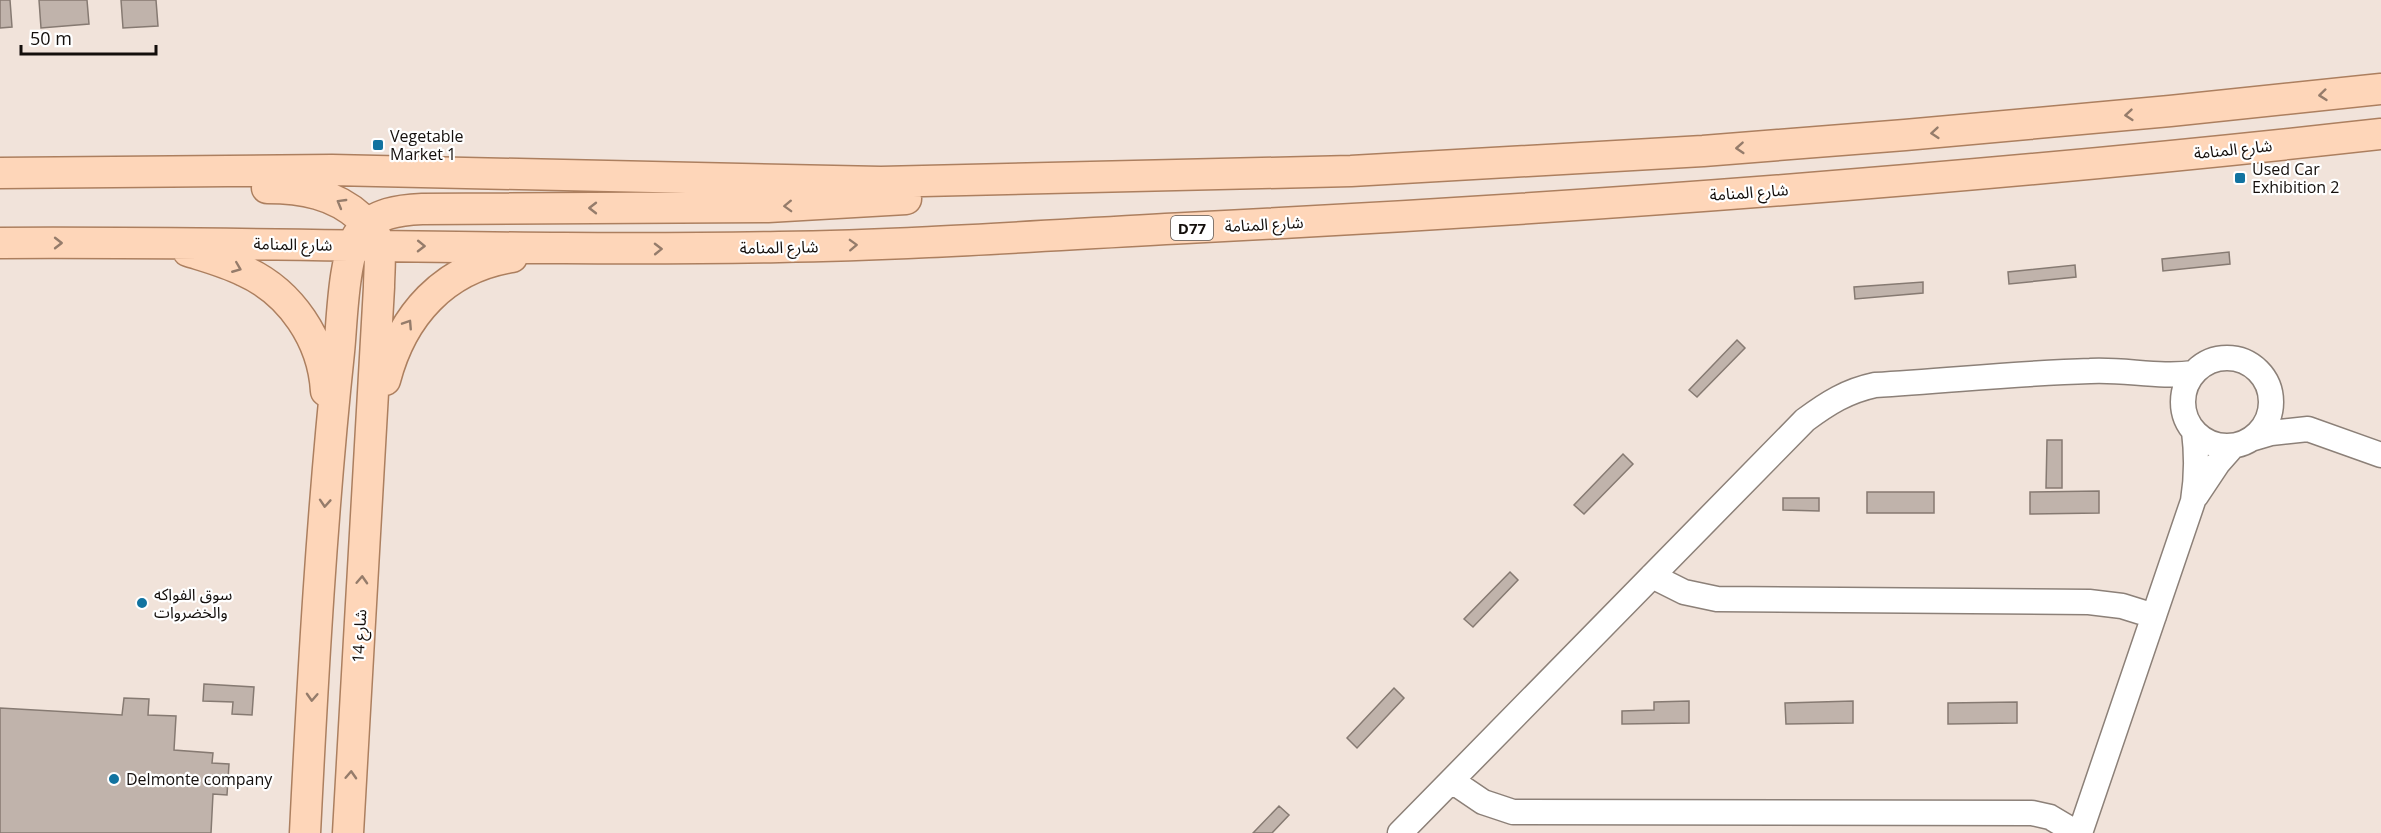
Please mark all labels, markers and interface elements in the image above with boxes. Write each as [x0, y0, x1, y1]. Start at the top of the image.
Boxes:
scale bar [21, 18, 156, 56]
text: 50 m [30, 26, 72, 50]
one-way arrow [2318, 88, 2327, 101]
one-way arrow [2124, 108, 2133, 121]
place label: Vegetable Market 1 [390, 125, 464, 165]
one-way arrow [1930, 126, 1939, 139]
street label: شارع المنامة [2193, 134, 2274, 166]
marker: Vegetable Market 1 [371, 138, 385, 152]
one-way arrow [1736, 141, 1745, 154]
place label: Used Car Exhibition 2 [2252, 158, 2339, 198]
marker: Used Car Exhibition 2 [2233, 171, 2247, 185]
street label: شارع المنامة [1709, 178, 1789, 208]
one-way arrow [337, 199, 347, 211]
one-way arrow [783, 200, 792, 213]
one-way arrow [588, 202, 597, 214]
street label: شارع المنامة [1224, 211, 1304, 239]
road number: D77 [1171, 216, 1213, 240]
street label: شارع المنامة [253, 232, 333, 258]
street label: شارع المنامة [739, 235, 819, 261]
one-way arrow [54, 236, 63, 249]
one-way arrow [849, 238, 858, 251]
one-way arrow [417, 240, 426, 253]
one-way arrow [654, 243, 663, 255]
one-way arrow [231, 261, 242, 273]
one-way arrow [401, 320, 412, 331]
one-way arrow [319, 498, 332, 507]
one-way arrow [356, 575, 369, 584]
place label: سوق الفواكه والخضروات [154, 583, 232, 623]
marker: سوق الفواكه والخضروات [135, 596, 149, 610]
street label: شارع 14 [347, 609, 373, 663]
one-way arrow [305, 693, 318, 702]
place label: Delmonte company [126, 768, 273, 790]
one-way arrow [345, 770, 358, 779]
marker: Delmonte company [107, 772, 121, 786]

